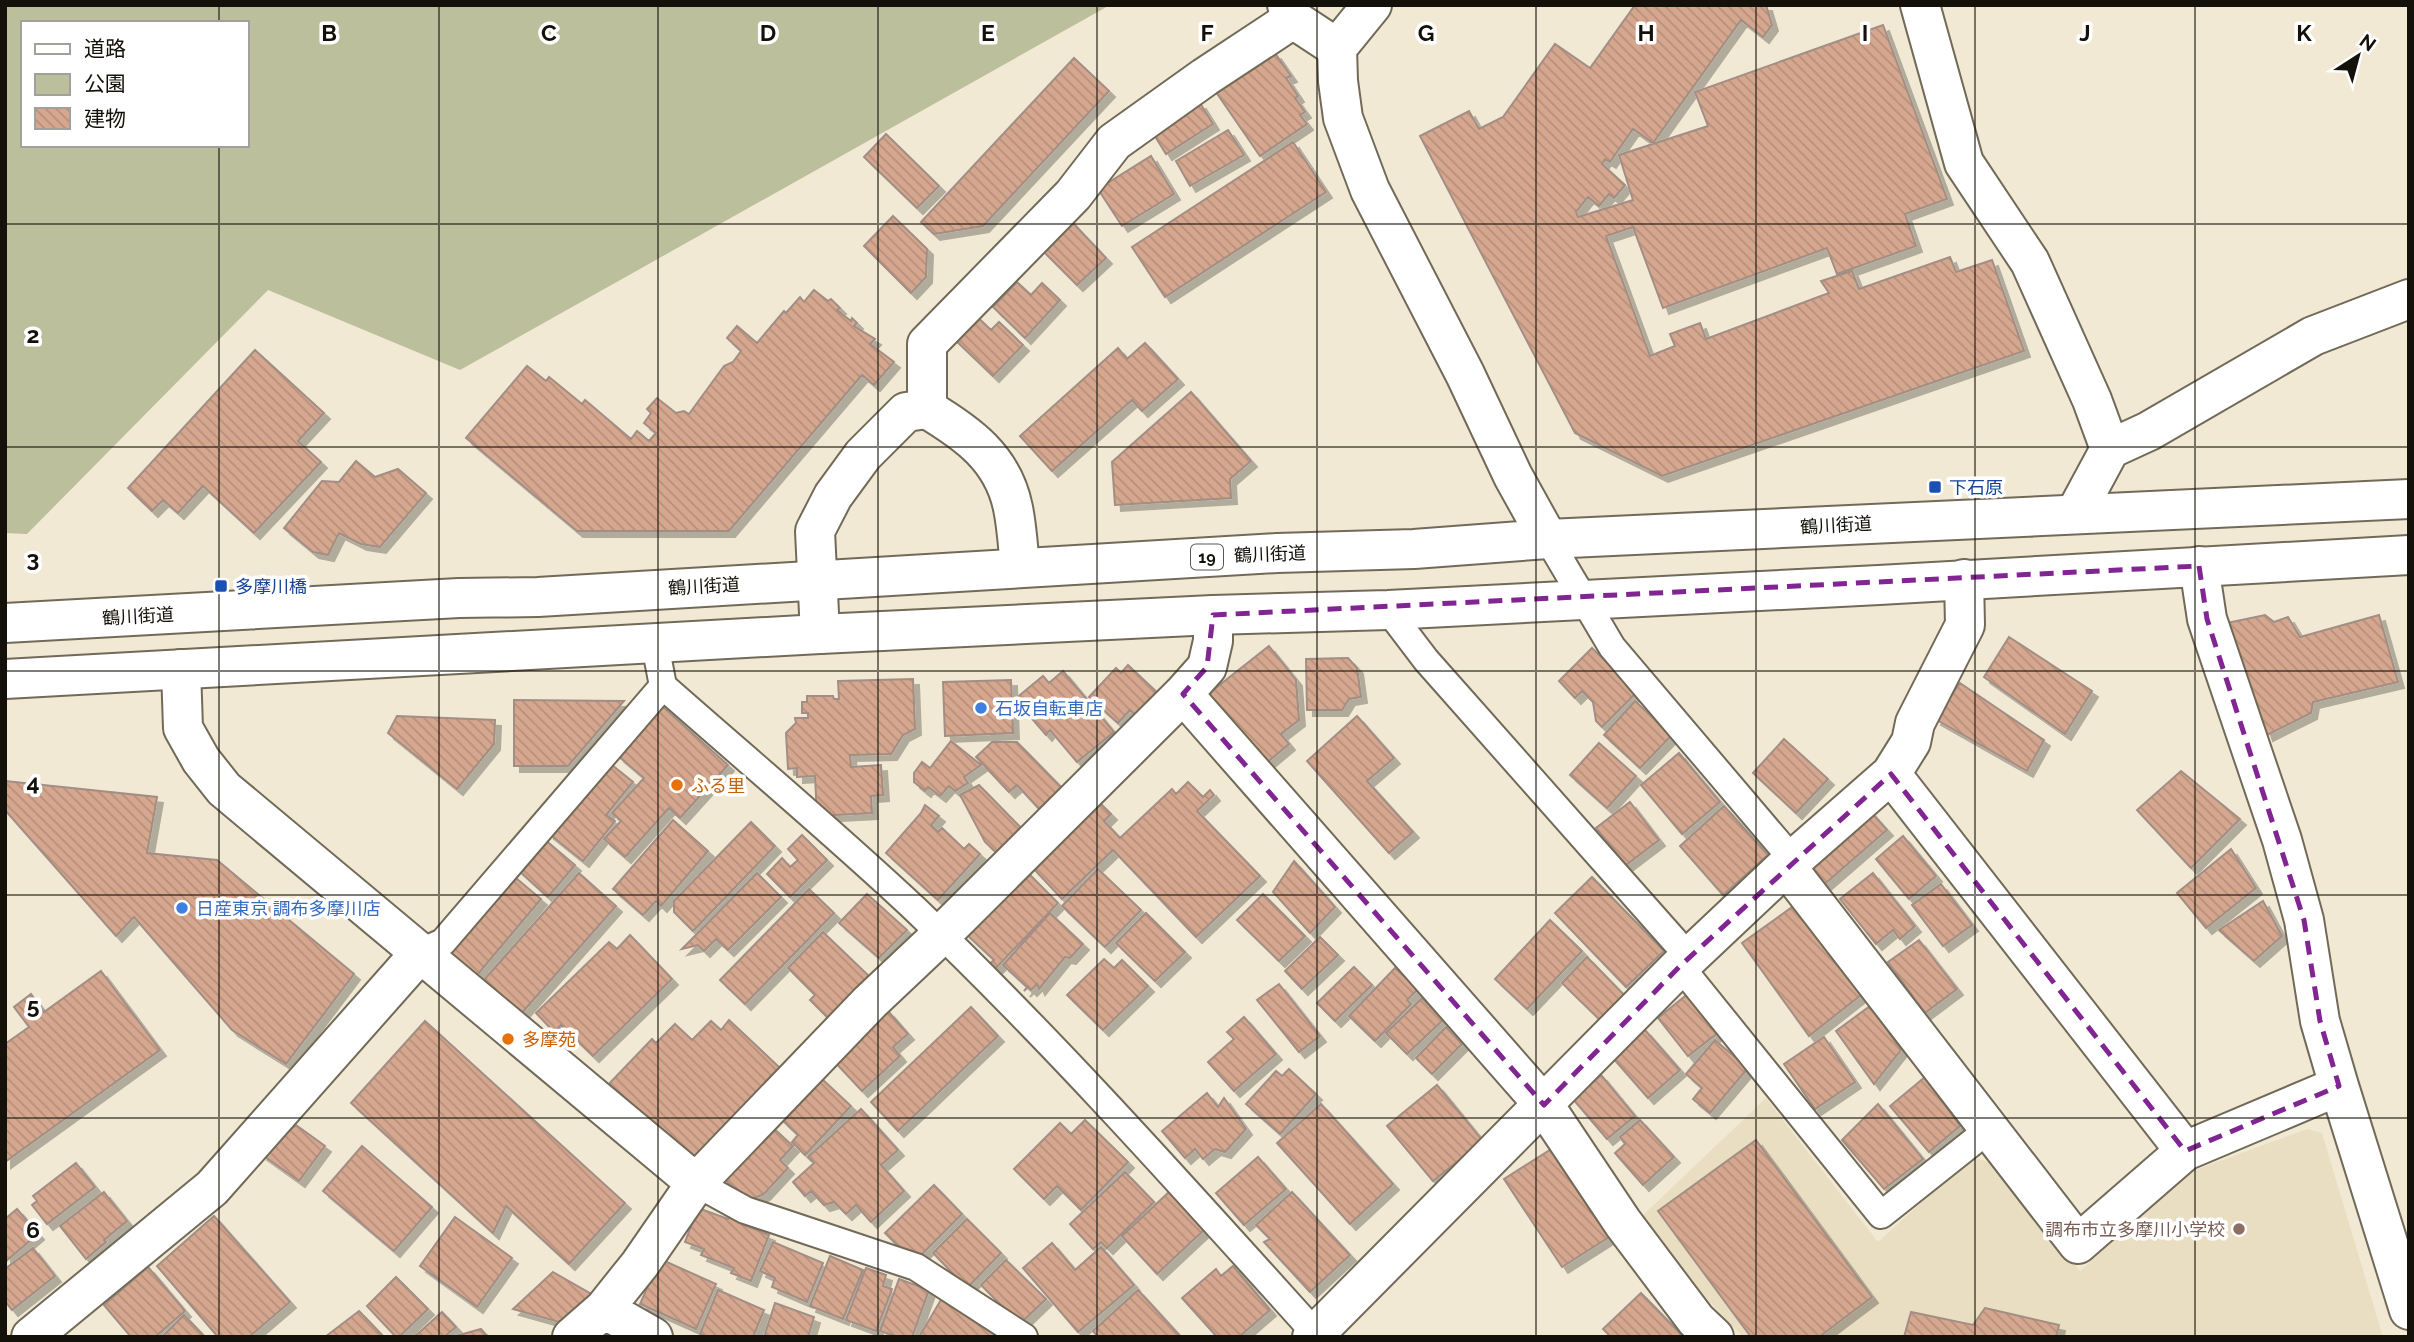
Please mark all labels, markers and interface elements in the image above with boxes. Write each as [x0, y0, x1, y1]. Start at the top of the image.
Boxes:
text: B [321, 19, 337, 46]
text: C [541, 19, 557, 46]
text: D [760, 19, 776, 46]
text: E [981, 19, 995, 46]
text: F [1200, 19, 1214, 46]
text: G [1418, 19, 1434, 46]
text: H [1637, 19, 1655, 46]
text: I [1862, 19, 1868, 46]
text: J [2079, 19, 2091, 46]
text: K [2296, 19, 2312, 46]
legend [21, 21, 248, 147]
north arrow [2323, 21, 2393, 91]
text: N [2356, 29, 2380, 55]
text: 道路 [84, 36, 126, 61]
text: 公園 [84, 71, 126, 96]
text: 建物 [84, 106, 126, 131]
text: 2 [27, 321, 39, 348]
place label: 下石原 [1949, 477, 2003, 498]
marker: 下石原 [1927, 479, 1943, 495]
street label: 鶴川街道 [1799, 513, 1873, 537]
street label: 鶴川街道 [1234, 542, 1306, 566]
road number: 19 [1191, 544, 1223, 570]
text: 3 [27, 545, 39, 572]
street label: 鶴川街道 [667, 574, 741, 598]
place label: 多摩川橋 [235, 576, 307, 597]
marker: 多摩川橋 [213, 578, 229, 594]
street label: 鶴川街道 [101, 604, 175, 628]
place label: 石坂自転車店 [995, 698, 1103, 719]
marker: 石坂自転車店 [973, 700, 989, 716]
text: 4 [26, 769, 40, 796]
place label: ふる里 [691, 775, 745, 796]
marker: ふる里 [669, 777, 685, 793]
place label: 日産東京 調布多摩川店 [196, 898, 381, 919]
marker: 日産東京 調布多摩川店 [174, 900, 190, 916]
text: 5 [27, 992, 40, 1019]
place label: 多摩苑 [522, 1029, 576, 1050]
marker: 多摩苑 [500, 1031, 516, 1047]
text: 6 [26, 1216, 40, 1243]
place label: 調布市立多摩川小学校 [2045, 1219, 2225, 1240]
marker: 調布市立多摩川小学校 [2231, 1221, 2247, 1237]

